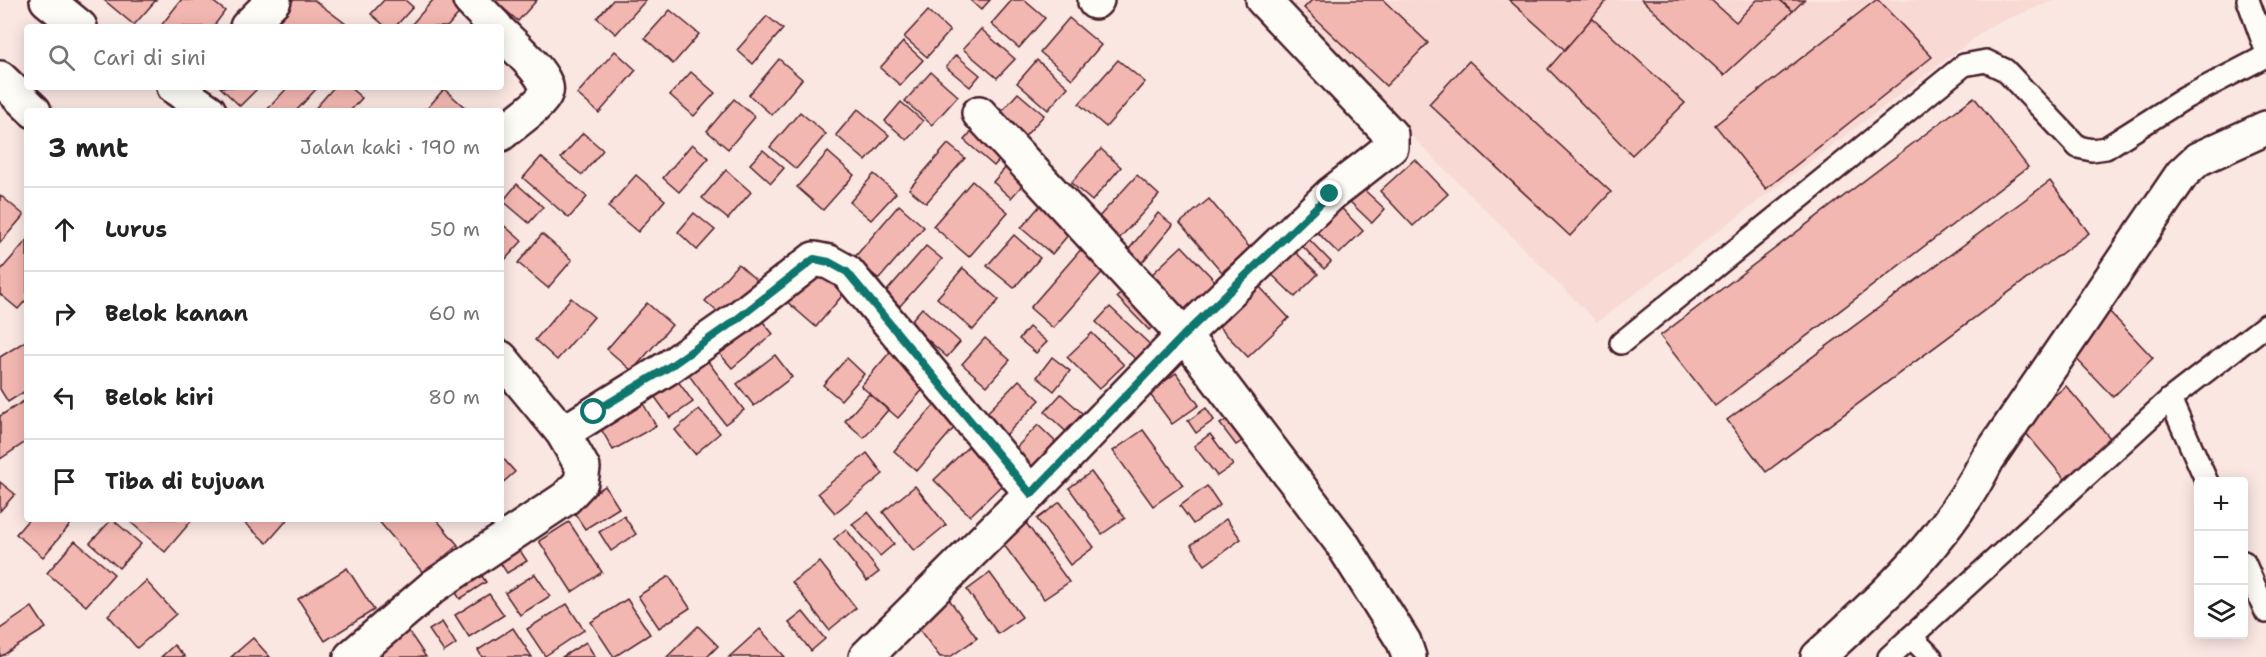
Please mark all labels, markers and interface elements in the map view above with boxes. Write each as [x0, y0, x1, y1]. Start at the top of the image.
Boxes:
search box [24, 24, 504, 90]
icon: search [45, 41, 78, 74]
text: Cari di sini [93, 43, 206, 72]
text: 3 mnt [48, 130, 128, 165]
text: Jalan kaki · 190 m [300, 134, 480, 160]
route end [1316, 180, 1342, 206]
icon: ahead [48, 213, 81, 246]
text: Lurus [105, 215, 167, 244]
text: 50 m [430, 216, 480, 242]
icon: right [48, 297, 81, 330]
text: Belok kanan [105, 299, 248, 328]
text: 60 m [428, 300, 480, 326]
icon: left [48, 381, 81, 414]
text: Belok kiri [105, 383, 214, 412]
text: 80 m [428, 384, 480, 410]
route start [580, 398, 606, 424]
icon: arrive [48, 465, 81, 498]
text: Tiba di tujuan [105, 467, 265, 496]
map controls [2194, 477, 2248, 639]
button: + [2194, 477, 2248, 531]
button: − [2194, 531, 2248, 585]
button: layers [2194, 585, 2248, 639]

